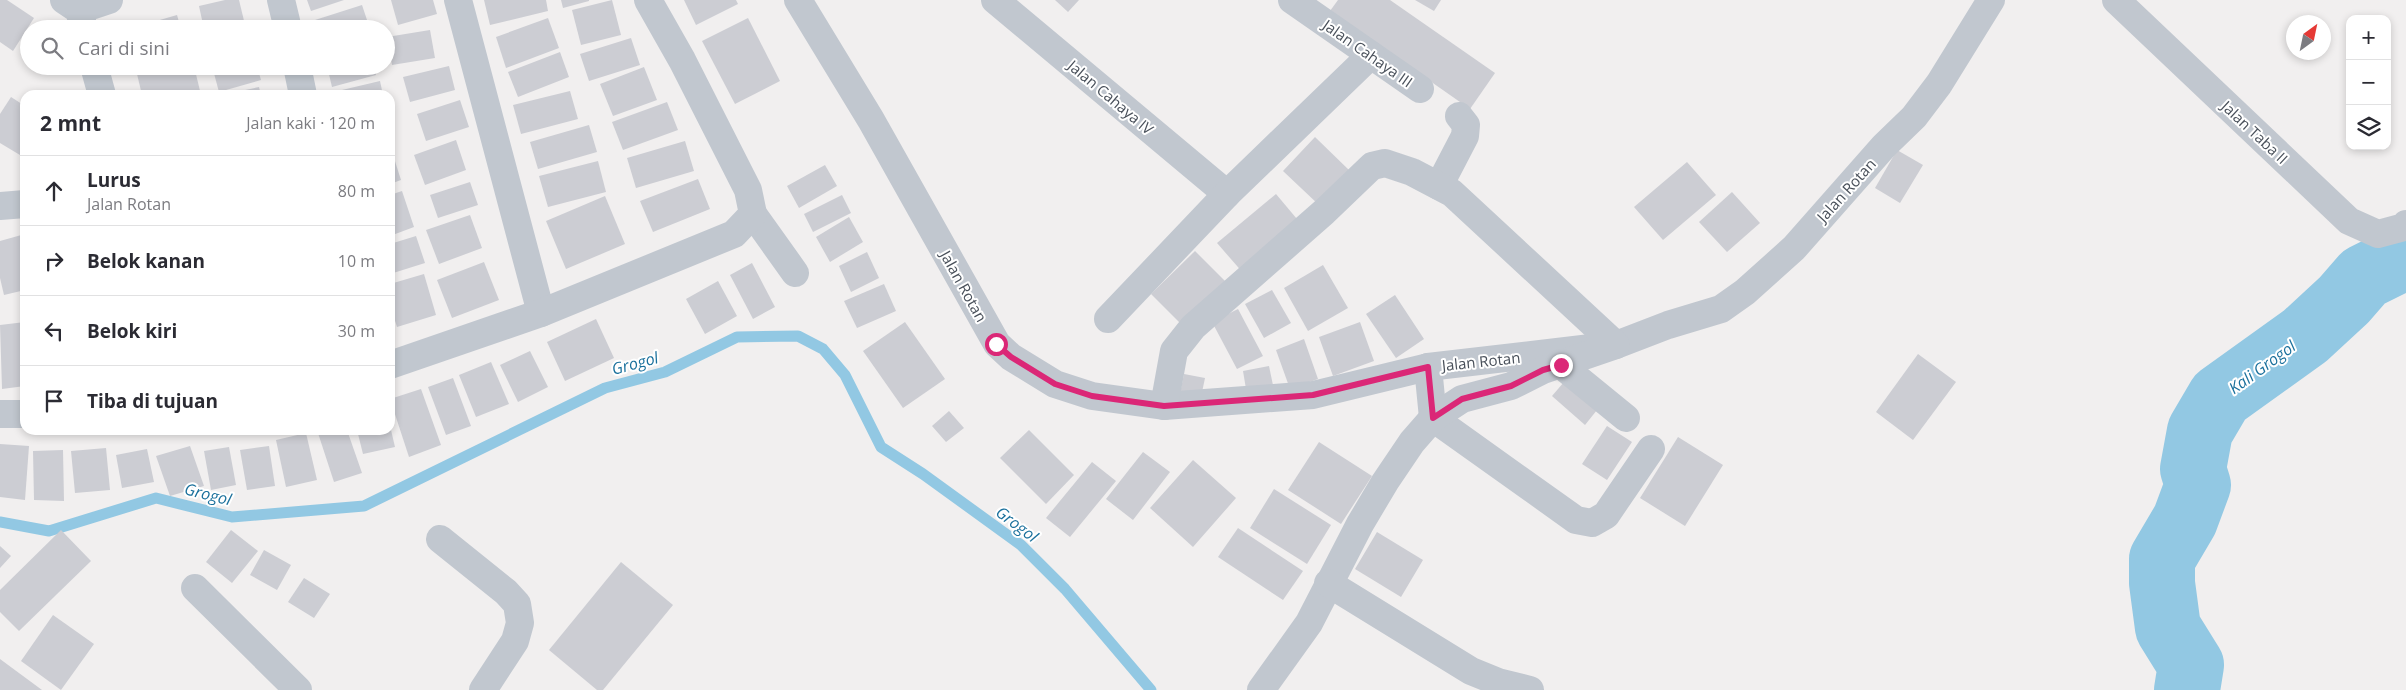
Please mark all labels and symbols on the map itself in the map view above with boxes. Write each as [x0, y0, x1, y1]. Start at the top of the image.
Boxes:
street label: Jalan Cahaya III [1318, 13, 1417, 91]
north arrow [2286, 15, 2331, 60]
street label: Jalan Cahaya IV [1063, 54, 1158, 139]
street label: Jalan Taba II [2216, 95, 2293, 168]
street label: Jalan Rotan [1811, 154, 1880, 227]
street label: Jalan Rotan [935, 245, 992, 325]
route start [985, 333, 1008, 356]
water label: Kali Grogol [2224, 335, 2301, 399]
water label: Grogol [609, 346, 662, 380]
street label: Jalan Rotan [1439, 347, 1521, 375]
route end [1550, 354, 1573, 377]
water label: Grogol [182, 478, 235, 511]
water label: Grogol [991, 501, 1043, 548]

